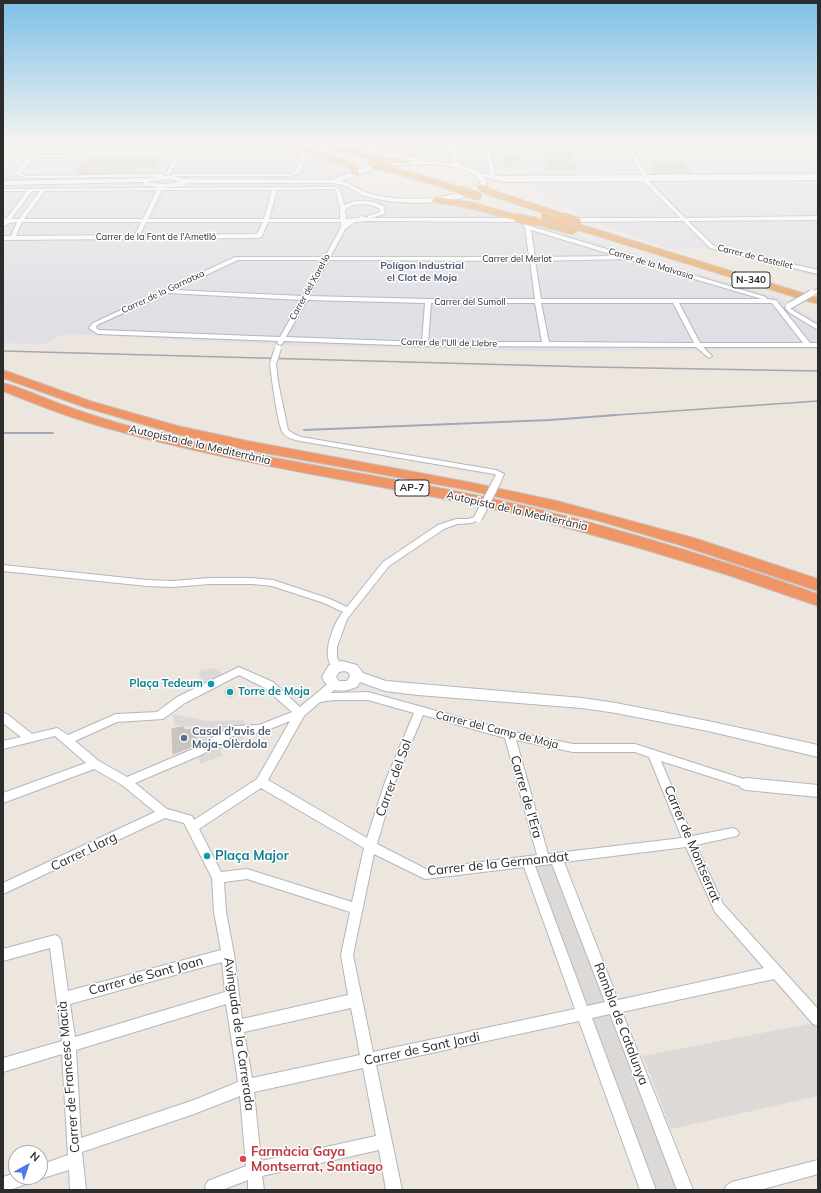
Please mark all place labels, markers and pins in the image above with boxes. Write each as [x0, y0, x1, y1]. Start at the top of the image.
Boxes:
place label: Plaça Tedeum [129, 677, 203, 691]
marker: Plaça Tedeum [206, 679, 216, 689]
place label: Torre de Moja [238, 685, 310, 699]
marker: Torre de Moja [225, 687, 235, 697]
place label: Casal d'avis de Moja-Olèrdola [192, 725, 271, 751]
marker: Casal d'avis de Moja-Olèrdola [179, 733, 189, 743]
place label: Plaça Major [215, 848, 289, 864]
marker: Plaça Major [202, 851, 212, 861]
place label: Farmàcia Gaya Montserrat, Santiago [251, 1144, 383, 1175]
marker: Farmàcia Gaya Montserrat, Santiago [238, 1154, 248, 1164]

